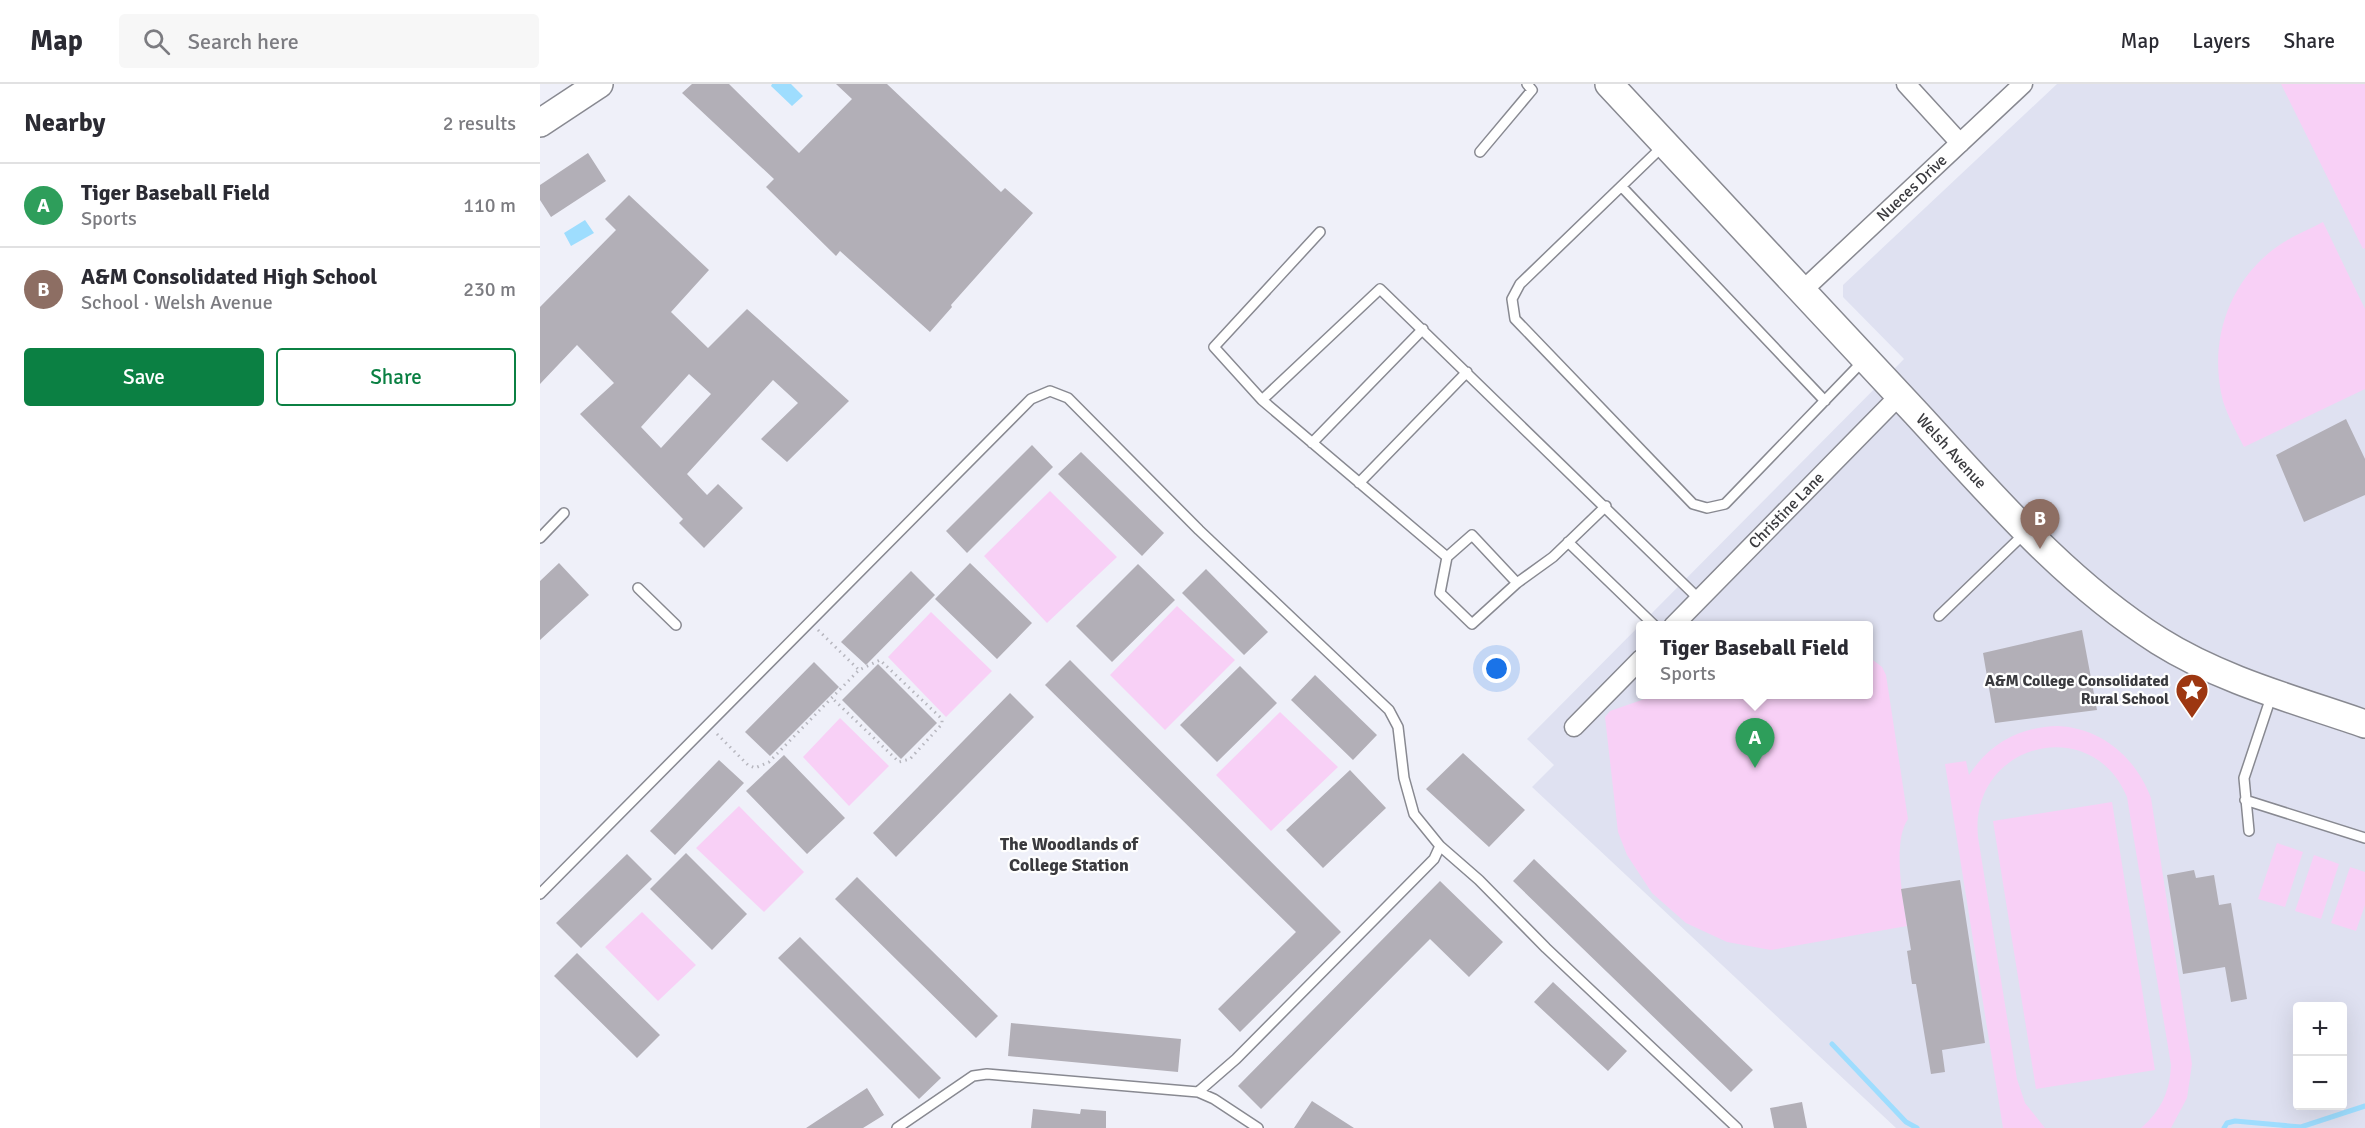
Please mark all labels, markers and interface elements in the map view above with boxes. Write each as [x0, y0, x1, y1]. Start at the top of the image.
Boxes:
search box [119, 14, 539, 68]
text: Map [30, 24, 83, 58]
icon: search [140, 25, 173, 58]
text: Search here [188, 28, 299, 55]
text: Map [2121, 28, 2159, 54]
text: Layers [2192, 28, 2250, 54]
text: Share [2283, 28, 2335, 54]
text: Nearby [24, 107, 105, 139]
text: 2 results [443, 111, 516, 136]
street label: Nueces Drive [1872, 150, 1951, 226]
text: Tiger Baseball Field [81, 179, 270, 206]
text: A [37, 193, 50, 218]
text: 110 m [463, 193, 516, 218]
text: Sports [81, 206, 137, 231]
text: A&M Consolidated High School [81, 263, 377, 290]
text: B [37, 277, 50, 302]
text: 230 m [463, 277, 516, 302]
text: School · Welsh Avenue [81, 290, 273, 315]
button: Save [24, 348, 264, 406]
button: Share [276, 348, 516, 406]
street label: Welsh Avenue [1912, 409, 1991, 493]
street label: Christine Lane [1745, 468, 1828, 553]
pin: B [2020, 500, 2060, 549]
popup [1636, 621, 1873, 699]
text: Tiger Baseball Field [1660, 634, 1849, 661]
your location [1482, 654, 1511, 683]
text: Sports [1660, 661, 1716, 686]
place label: A&M College Consolidated Rural School [1985, 671, 2169, 709]
place icon: A&M College Consolidated Rural School [2174, 672, 2210, 719]
pin: A [1736, 718, 1774, 768]
district label: The Woodlands of College Station [1000, 833, 1140, 876]
map controls [2293, 1002, 2347, 1110]
button: + [2293, 1002, 2347, 1056]
button: − [2293, 1056, 2347, 1110]

